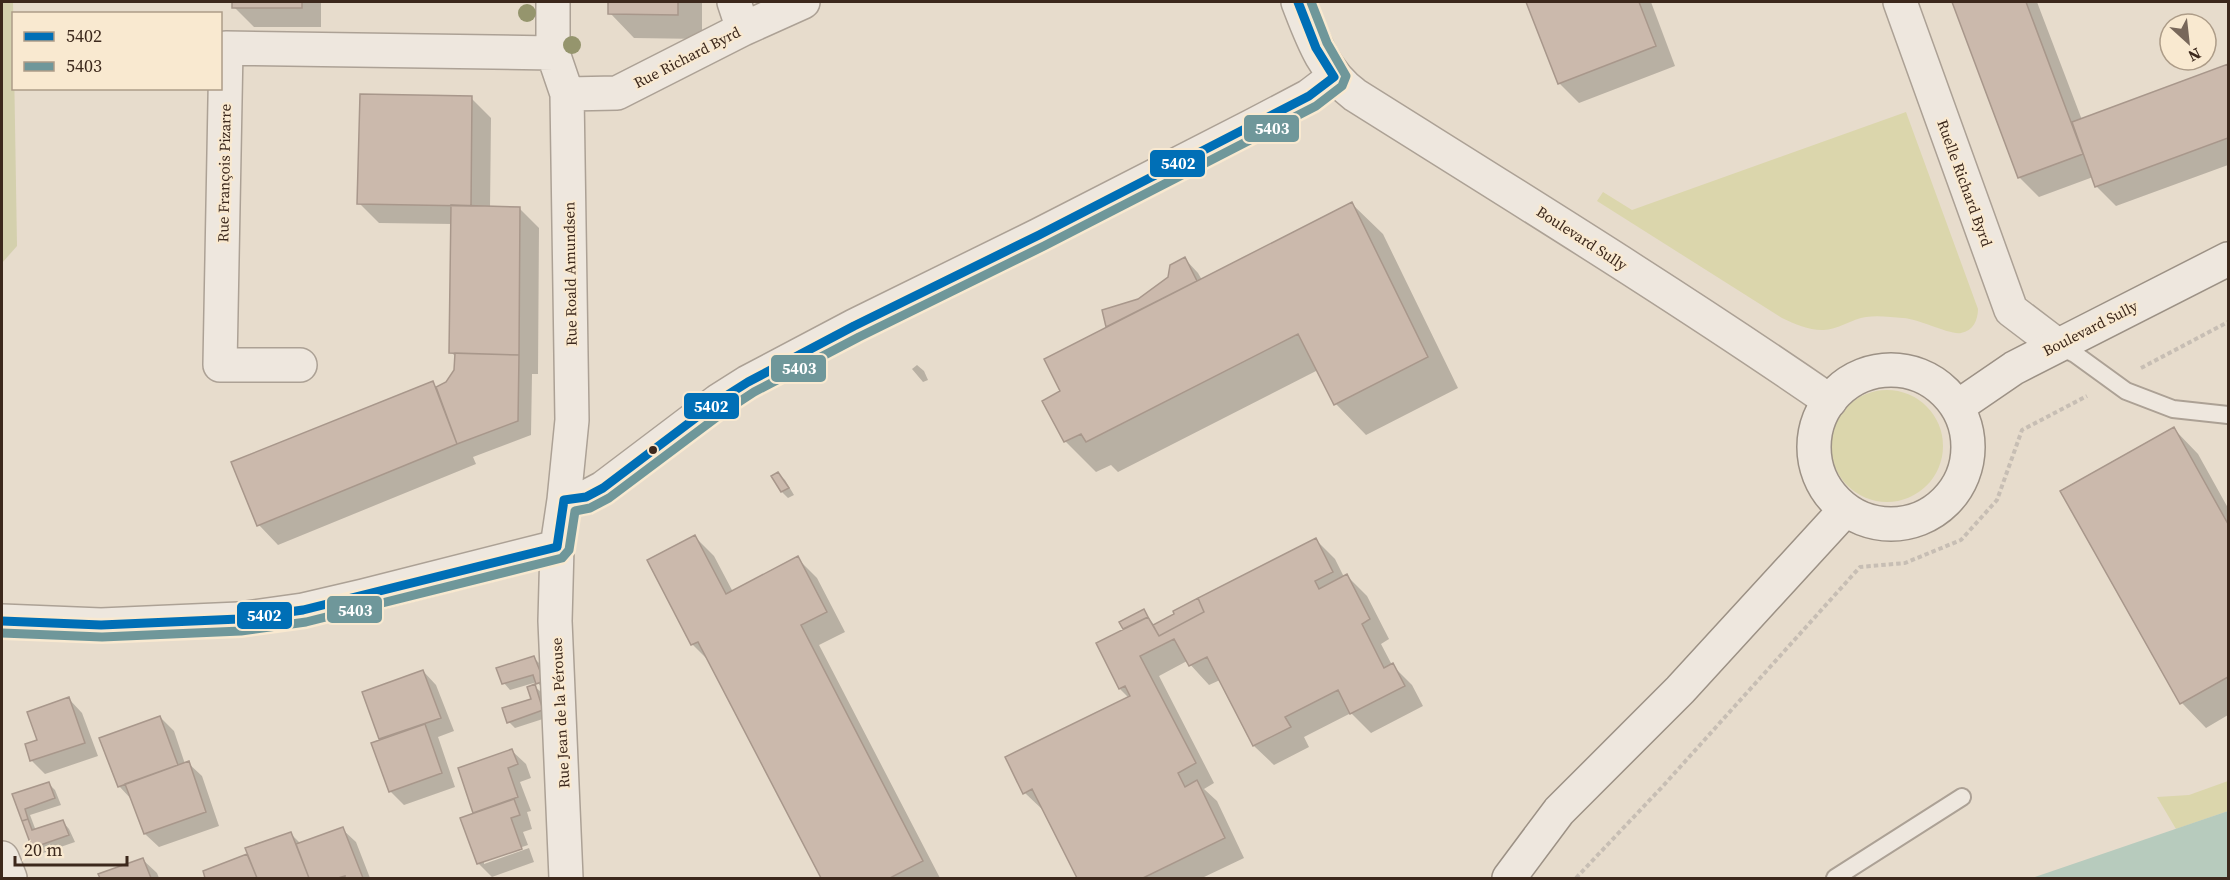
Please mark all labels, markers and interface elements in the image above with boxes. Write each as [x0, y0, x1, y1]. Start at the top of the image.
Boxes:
legend [12, 12, 222, 90]
north arrow [2158, 12, 2218, 72]
street label: Rue Richard Byrd [630, 21, 744, 93]
text: 5402 [66, 23, 102, 48]
text: N [2184, 43, 2205, 68]
text: 5403 [66, 53, 102, 78]
street label: Rue François Pizarre [212, 103, 236, 242]
line badge: 5403 [1243, 114, 1300, 143]
text: 5403 [1255, 117, 1290, 139]
street label: Ruelle Richard Byrd [1932, 117, 1998, 250]
line badge: 5402 [1149, 149, 1206, 178]
text: 5402 [1161, 152, 1196, 174]
street label: Boulevard Sully [1533, 201, 1632, 275]
street label: Rue Roald Amundsen [558, 202, 582, 346]
street label: Boulevard Sully [2039, 295, 2141, 361]
line badge: 5403 [770, 354, 827, 383]
text: 5403 [782, 357, 817, 379]
line badge: 5402 [683, 392, 740, 420]
text: 5402 [694, 395, 729, 417]
unlabelled marker [647, 444, 659, 456]
line badge: 5403 [326, 595, 383, 624]
text: 5403 [338, 599, 373, 621]
line badge: 5402 [236, 601, 293, 630]
text: 5402 [247, 604, 282, 626]
street label: Rue Jean de la Pérouse [546, 637, 574, 789]
scale bar [15, 829, 128, 867]
text: 20 m [24, 837, 62, 862]

